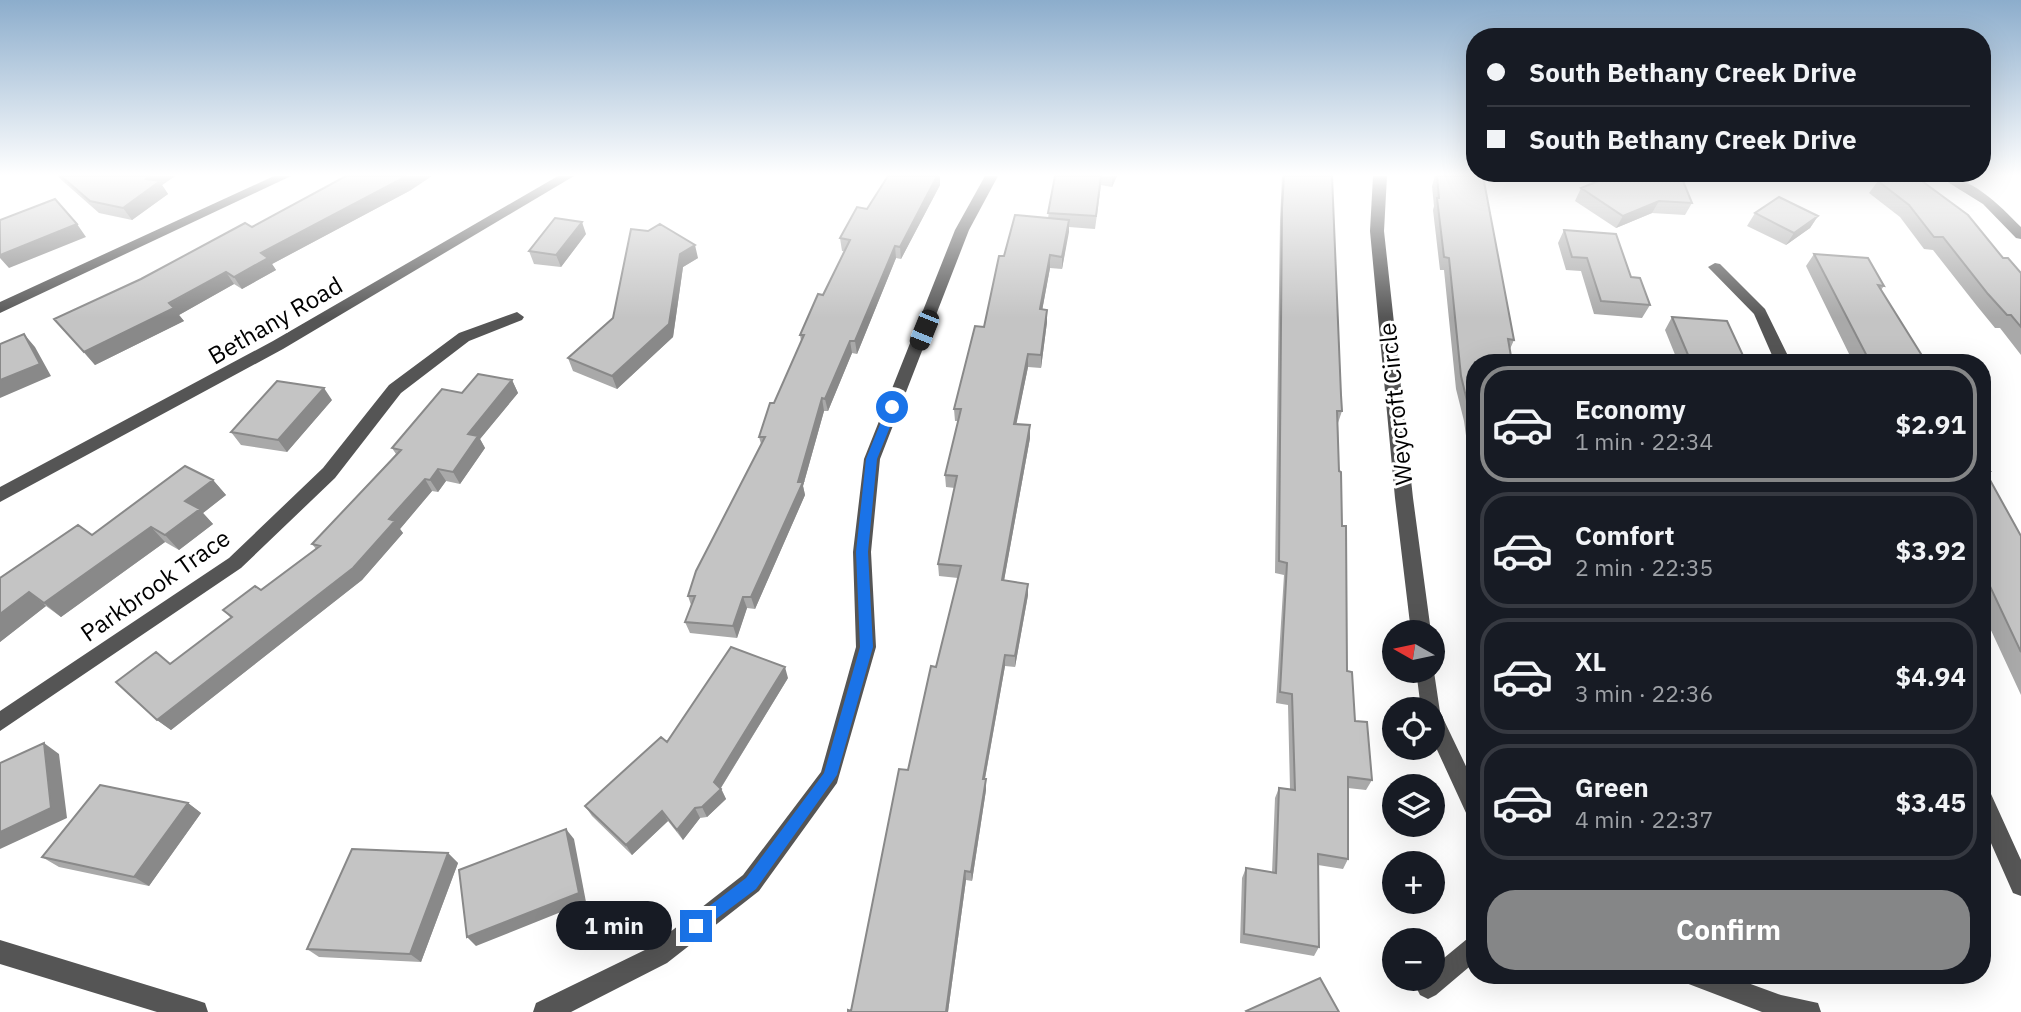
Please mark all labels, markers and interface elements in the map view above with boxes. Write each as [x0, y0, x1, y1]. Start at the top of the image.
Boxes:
text: South Bethany Creek Drive [1529, 55, 1857, 89]
text: South Bethany Creek Drive [1529, 122, 1857, 156]
street label: Bethany Road [202, 269, 348, 371]
car [907, 307, 942, 353]
street label: Weycroft Circle [1371, 321, 1419, 487]
route start [876, 391, 908, 423]
text: Economy [1575, 392, 1686, 426]
icon: car [1491, 393, 1554, 456]
text: $2.91 [1896, 407, 1966, 441]
text: 1 min · 22:34 [1575, 426, 1713, 456]
text: Comfort [1575, 518, 1674, 552]
icon: car [1491, 519, 1554, 582]
street label: Parkbrook Trace [74, 522, 236, 648]
text: $3.92 [1896, 533, 1966, 567]
text: 2 min · 22:35 [1575, 552, 1713, 582]
north arrow [1382, 620, 1446, 682]
map controls [1382, 620, 1445, 991]
text: XL [1575, 644, 1606, 678]
icon: car [1491, 645, 1554, 708]
text: $4.94 [1896, 659, 1966, 693]
text: 3 min · 22:36 [1575, 678, 1713, 708]
button: locate [1382, 697, 1445, 760]
text: Green [1575, 770, 1649, 804]
icon: car [1491, 771, 1554, 834]
button: layers [1382, 774, 1445, 837]
text: $3.45 [1896, 785, 1966, 819]
text: 4 min · 22:37 [1575, 804, 1713, 834]
button: + [1382, 851, 1445, 914]
button: Confirm [1487, 890, 1970, 970]
callout: 1 min [556, 902, 672, 950]
text: 1 min [584, 910, 644, 940]
route end [680, 910, 712, 942]
button: − [1382, 928, 1445, 991]

